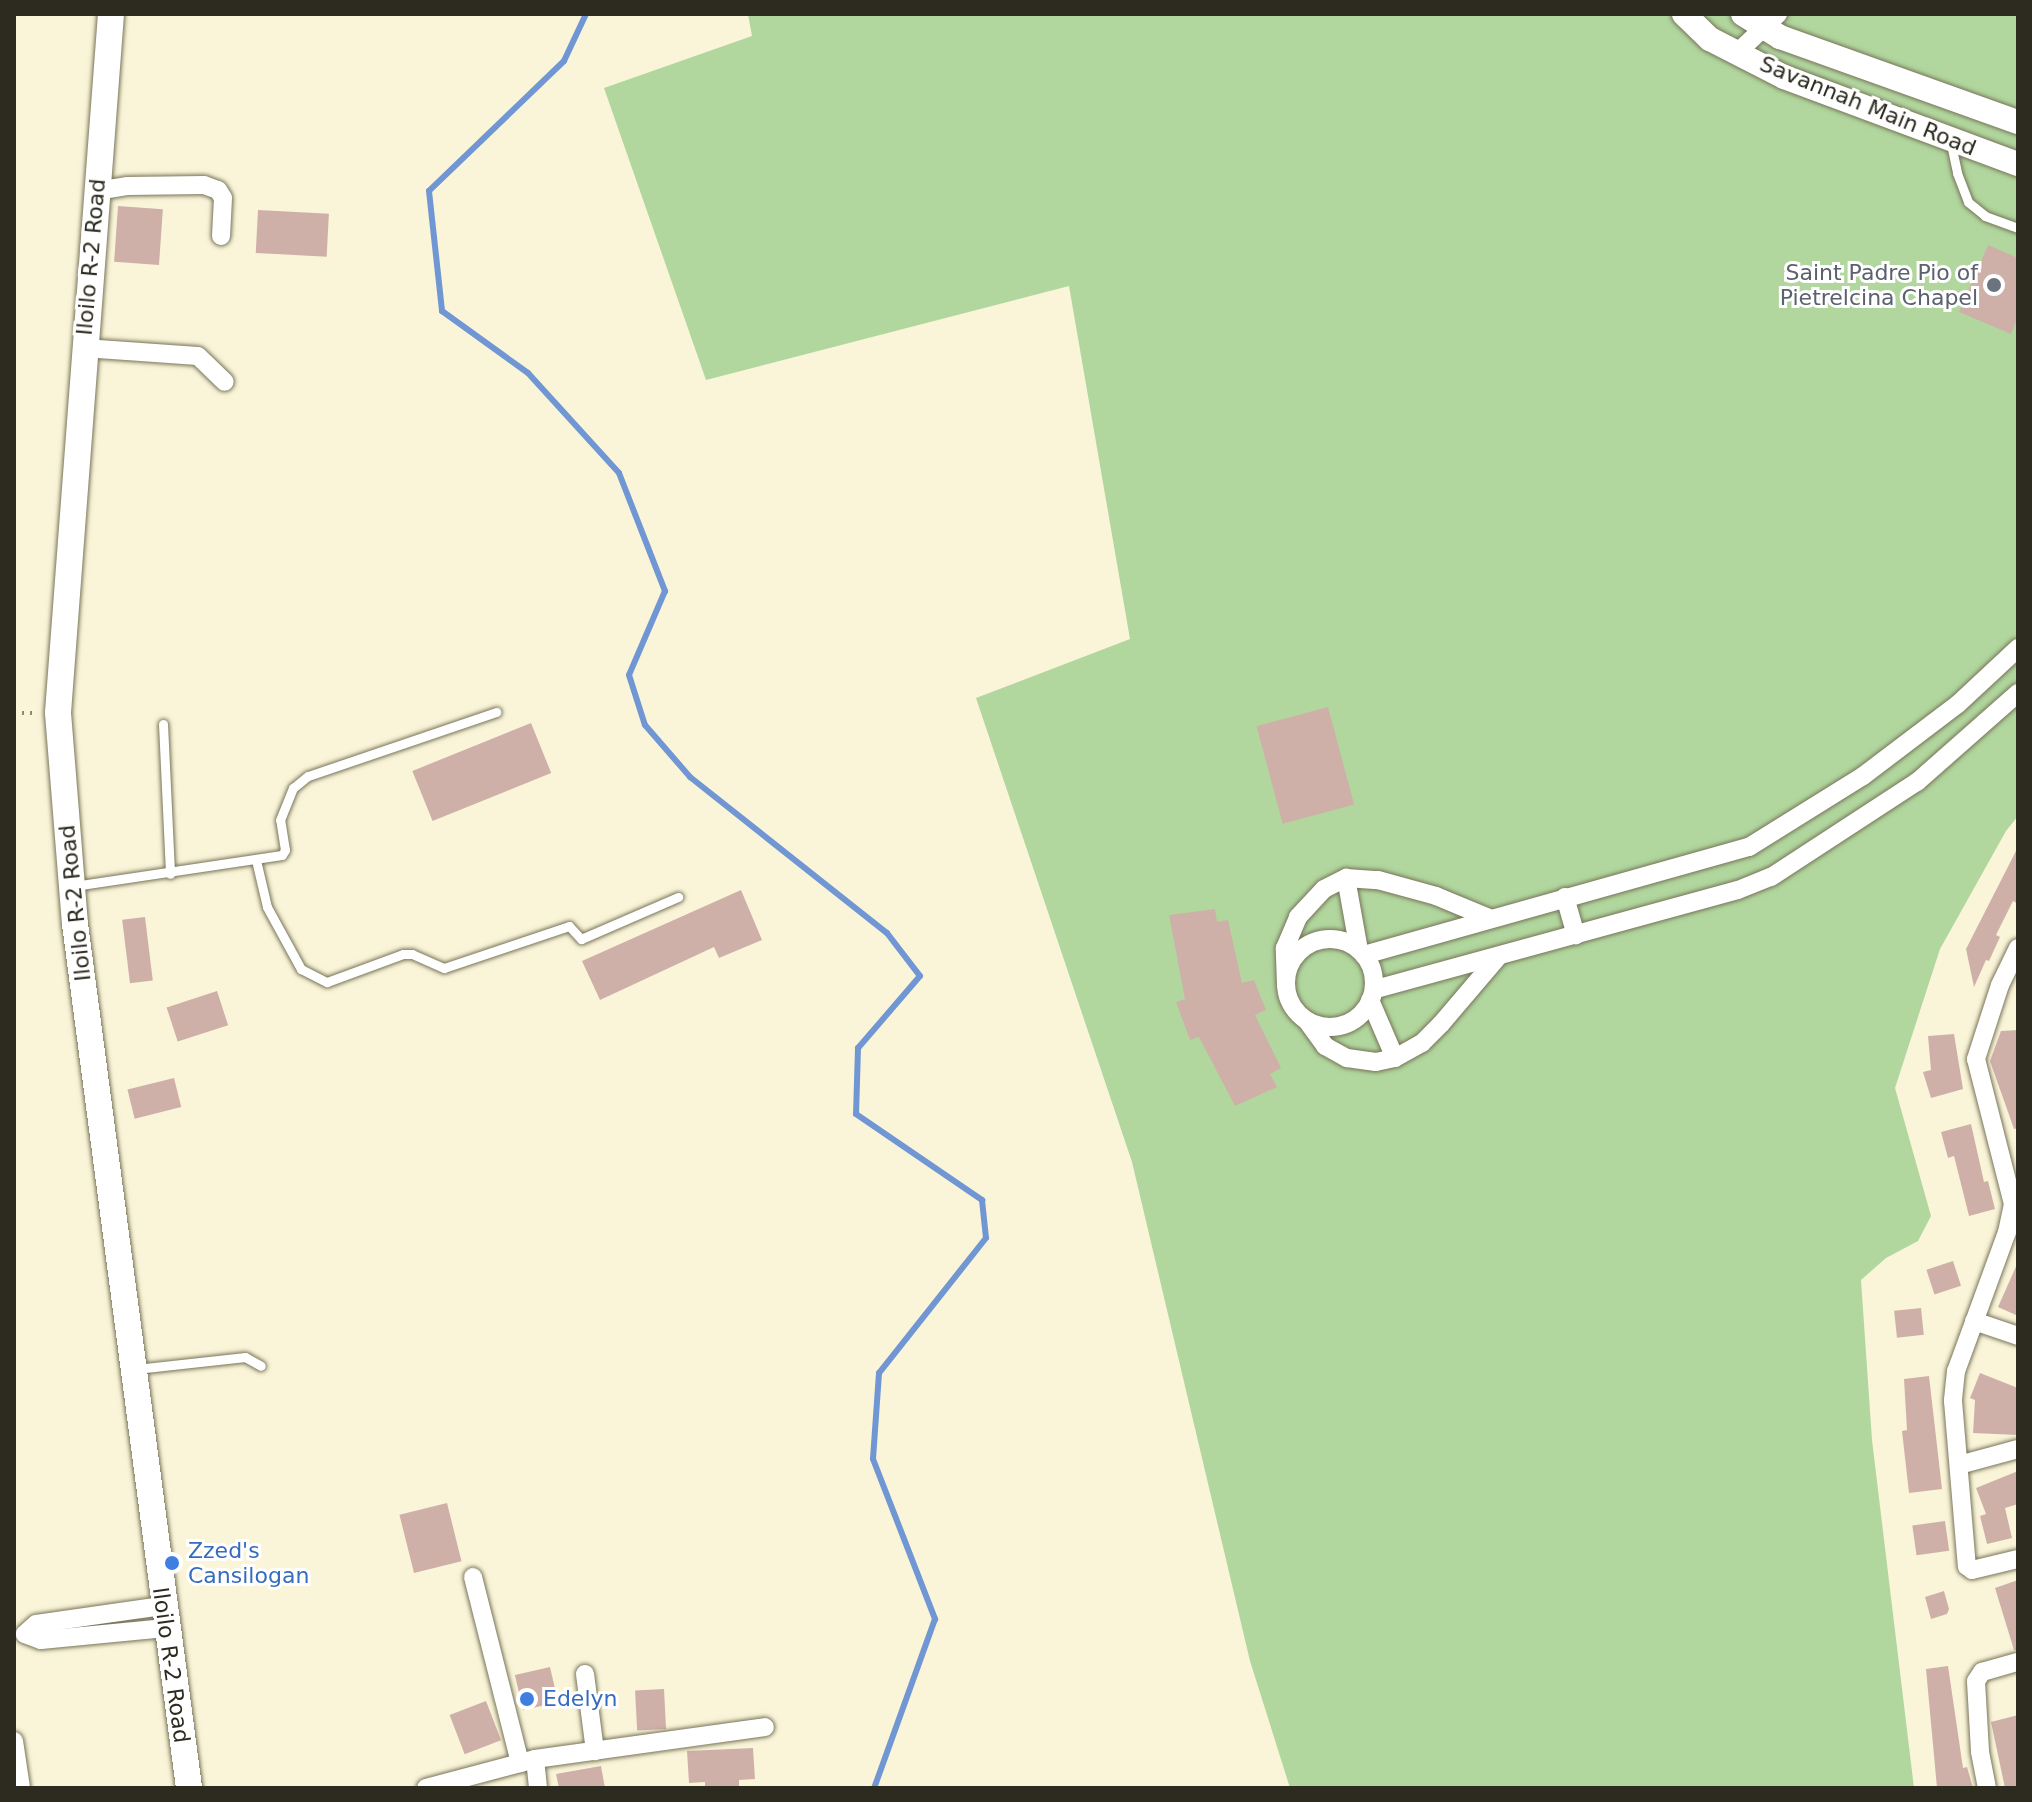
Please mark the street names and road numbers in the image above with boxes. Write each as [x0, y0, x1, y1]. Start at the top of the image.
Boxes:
street label: Savannah Main Road [1756, 51, 1980, 161]
street label: Iloilo R-2 Road [71, 178, 111, 336]
street label: Iloilo R-2 Road [54, 823, 96, 983]
street label: Iloilo R-2 Road [147, 1585, 195, 1745]

